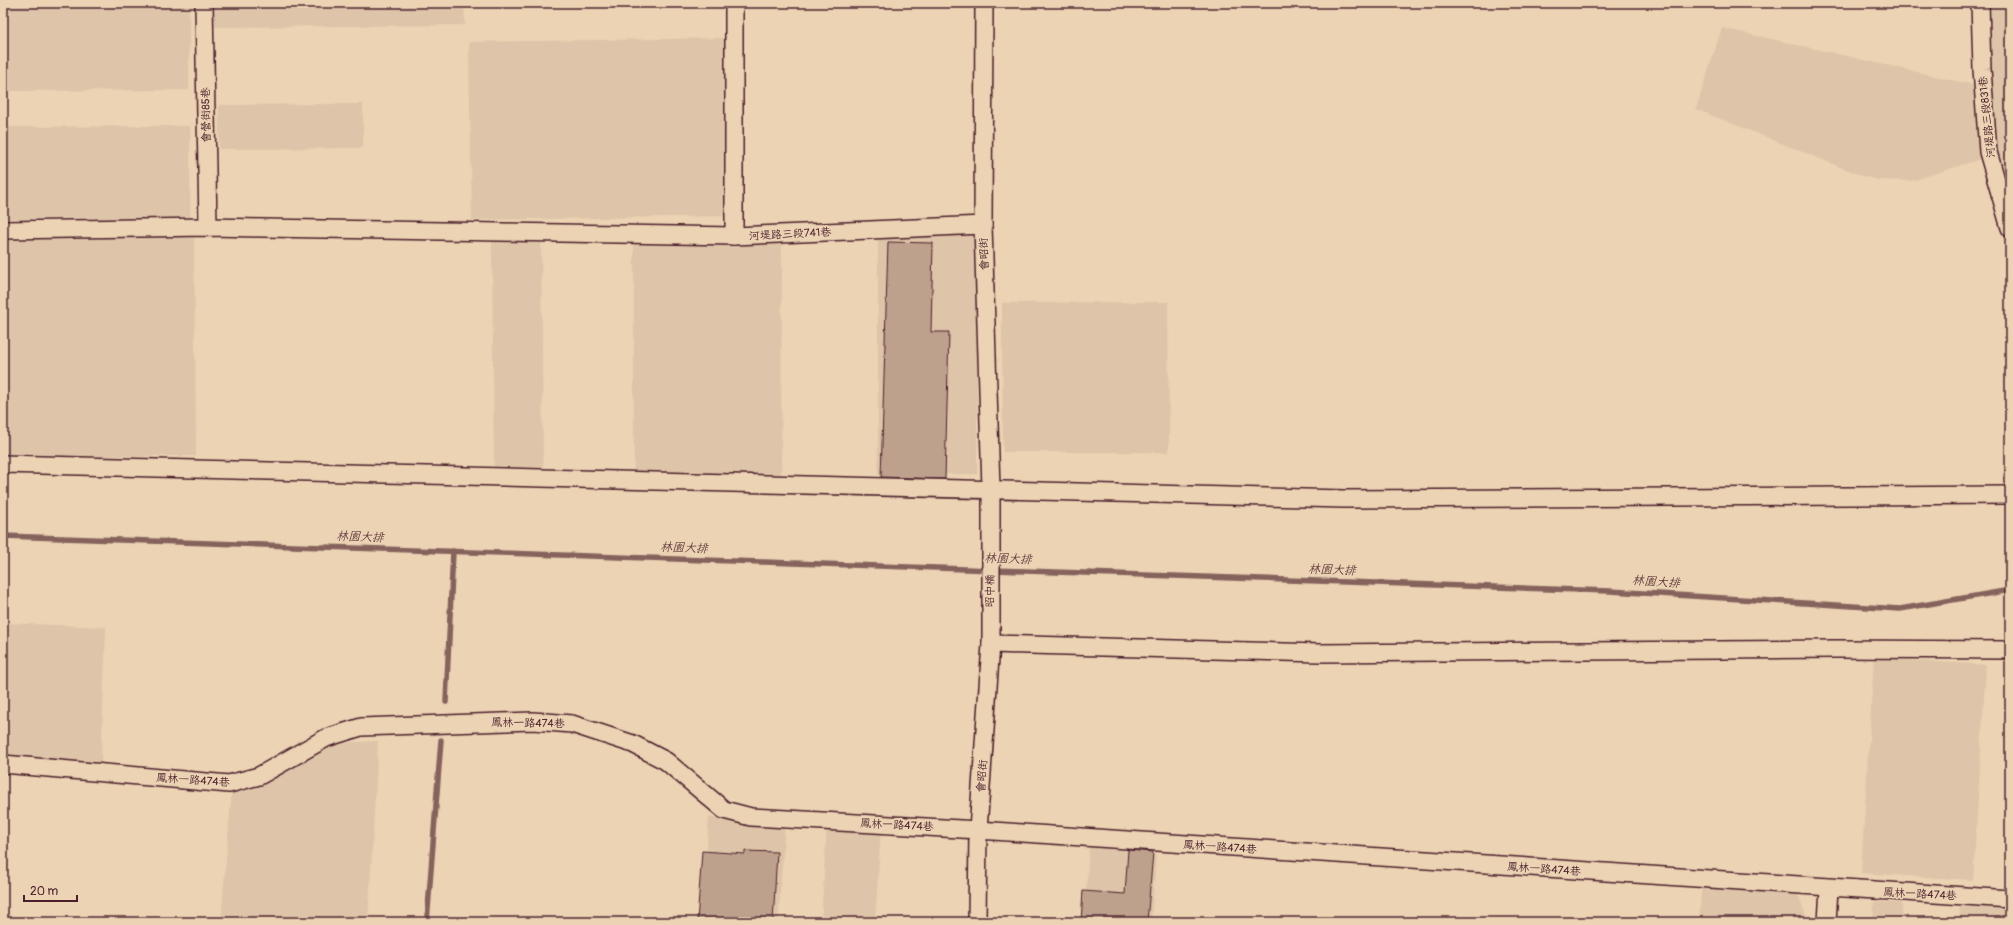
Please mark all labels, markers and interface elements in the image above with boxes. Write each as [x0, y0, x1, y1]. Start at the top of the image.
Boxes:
street label: 河堤路三段831巷 [1976, 76, 1998, 158]
street label: 會營街85巷 [199, 87, 213, 143]
street label: 河堤路三段741巷 [748, 225, 832, 243]
street label: 會昭街 [977, 236, 991, 271]
water label: 林園大排 [336, 529, 385, 545]
water label: 林園大排 [660, 540, 709, 556]
water label: 林園大排 [984, 551, 1033, 567]
water label: 林園大排 [1308, 562, 1357, 578]
water label: 林園大排 [1632, 573, 1681, 591]
street label: 昭中橋 [983, 574, 997, 608]
street label: 鳳林一路474巷 [491, 716, 565, 730]
street label: 會昭街 [974, 758, 990, 793]
street label: 鳳林一路474巷 [156, 771, 230, 789]
street label: 鳳林一路474巷 [860, 817, 934, 833]
street label: 鳳林一路474巷 [1183, 838, 1257, 856]
street label: 鳳林一路474巷 [1507, 860, 1581, 878]
scale bar [24, 877, 77, 903]
text: 20 m [30, 884, 59, 899]
street label: 鳳林一路474巷 [1883, 886, 1957, 902]

